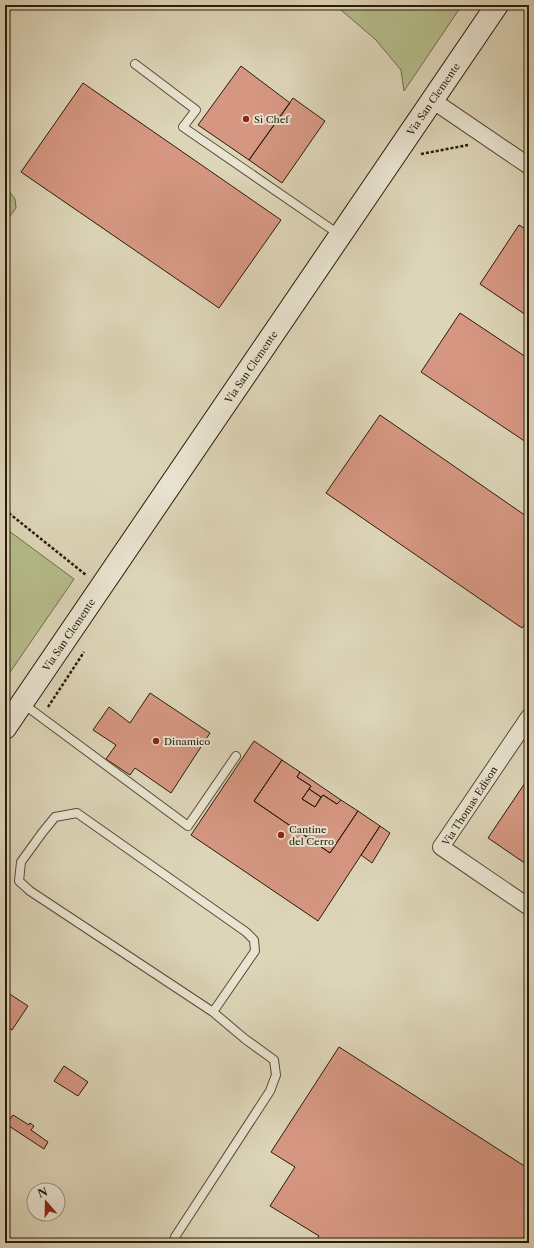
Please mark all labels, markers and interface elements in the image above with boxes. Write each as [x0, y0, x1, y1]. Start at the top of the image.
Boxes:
street label: Via San Clemente [403, 60, 463, 138]
place label: Sì Chef [254, 113, 290, 126]
marker: Sì Chef [241, 114, 251, 124]
street label: Via San Clemente [221, 328, 280, 406]
street label: Via San Clemente [39, 595, 98, 674]
place label: Dinamico [164, 735, 210, 748]
marker: Dinamico [151, 736, 161, 746]
street label: Via Thomas Edison [439, 763, 501, 849]
place label: Cantine del Cerro [289, 823, 334, 848]
marker: Cantine del Cerro [276, 830, 286, 840]
north arrow [26, 1182, 66, 1222]
text: N [36, 1184, 50, 1201]

